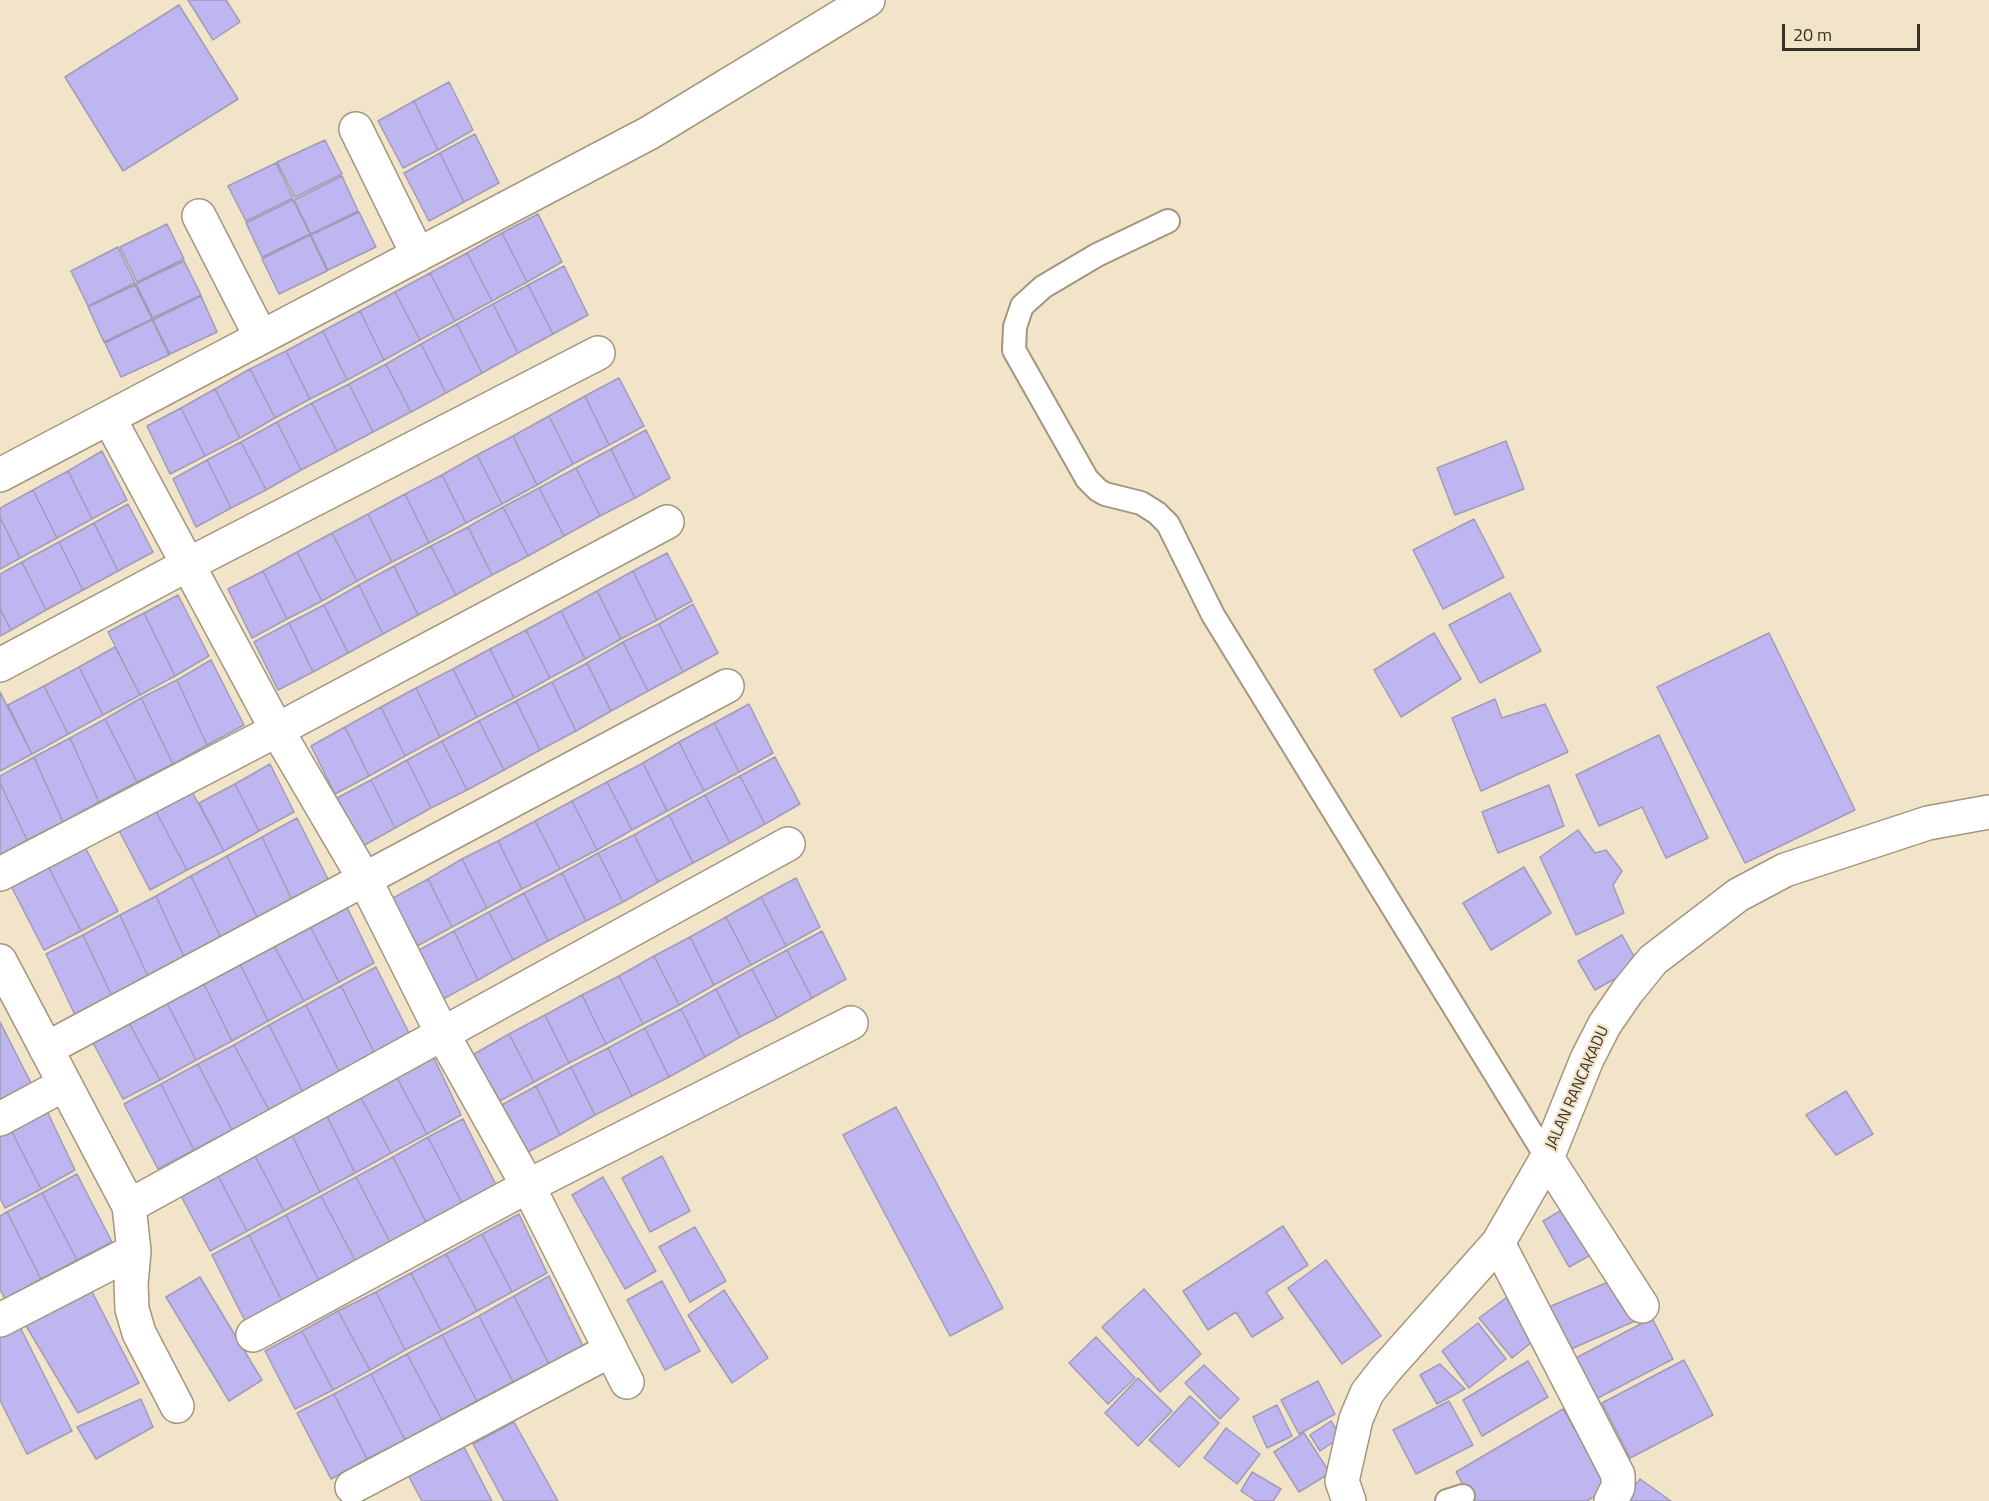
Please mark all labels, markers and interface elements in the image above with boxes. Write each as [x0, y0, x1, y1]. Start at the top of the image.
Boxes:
scale bar [1785, 12, 1923, 50]
text: 20 m [1793, 21, 1832, 48]
street label: JALAN RANCAKADU [1542, 1023, 1614, 1153]

